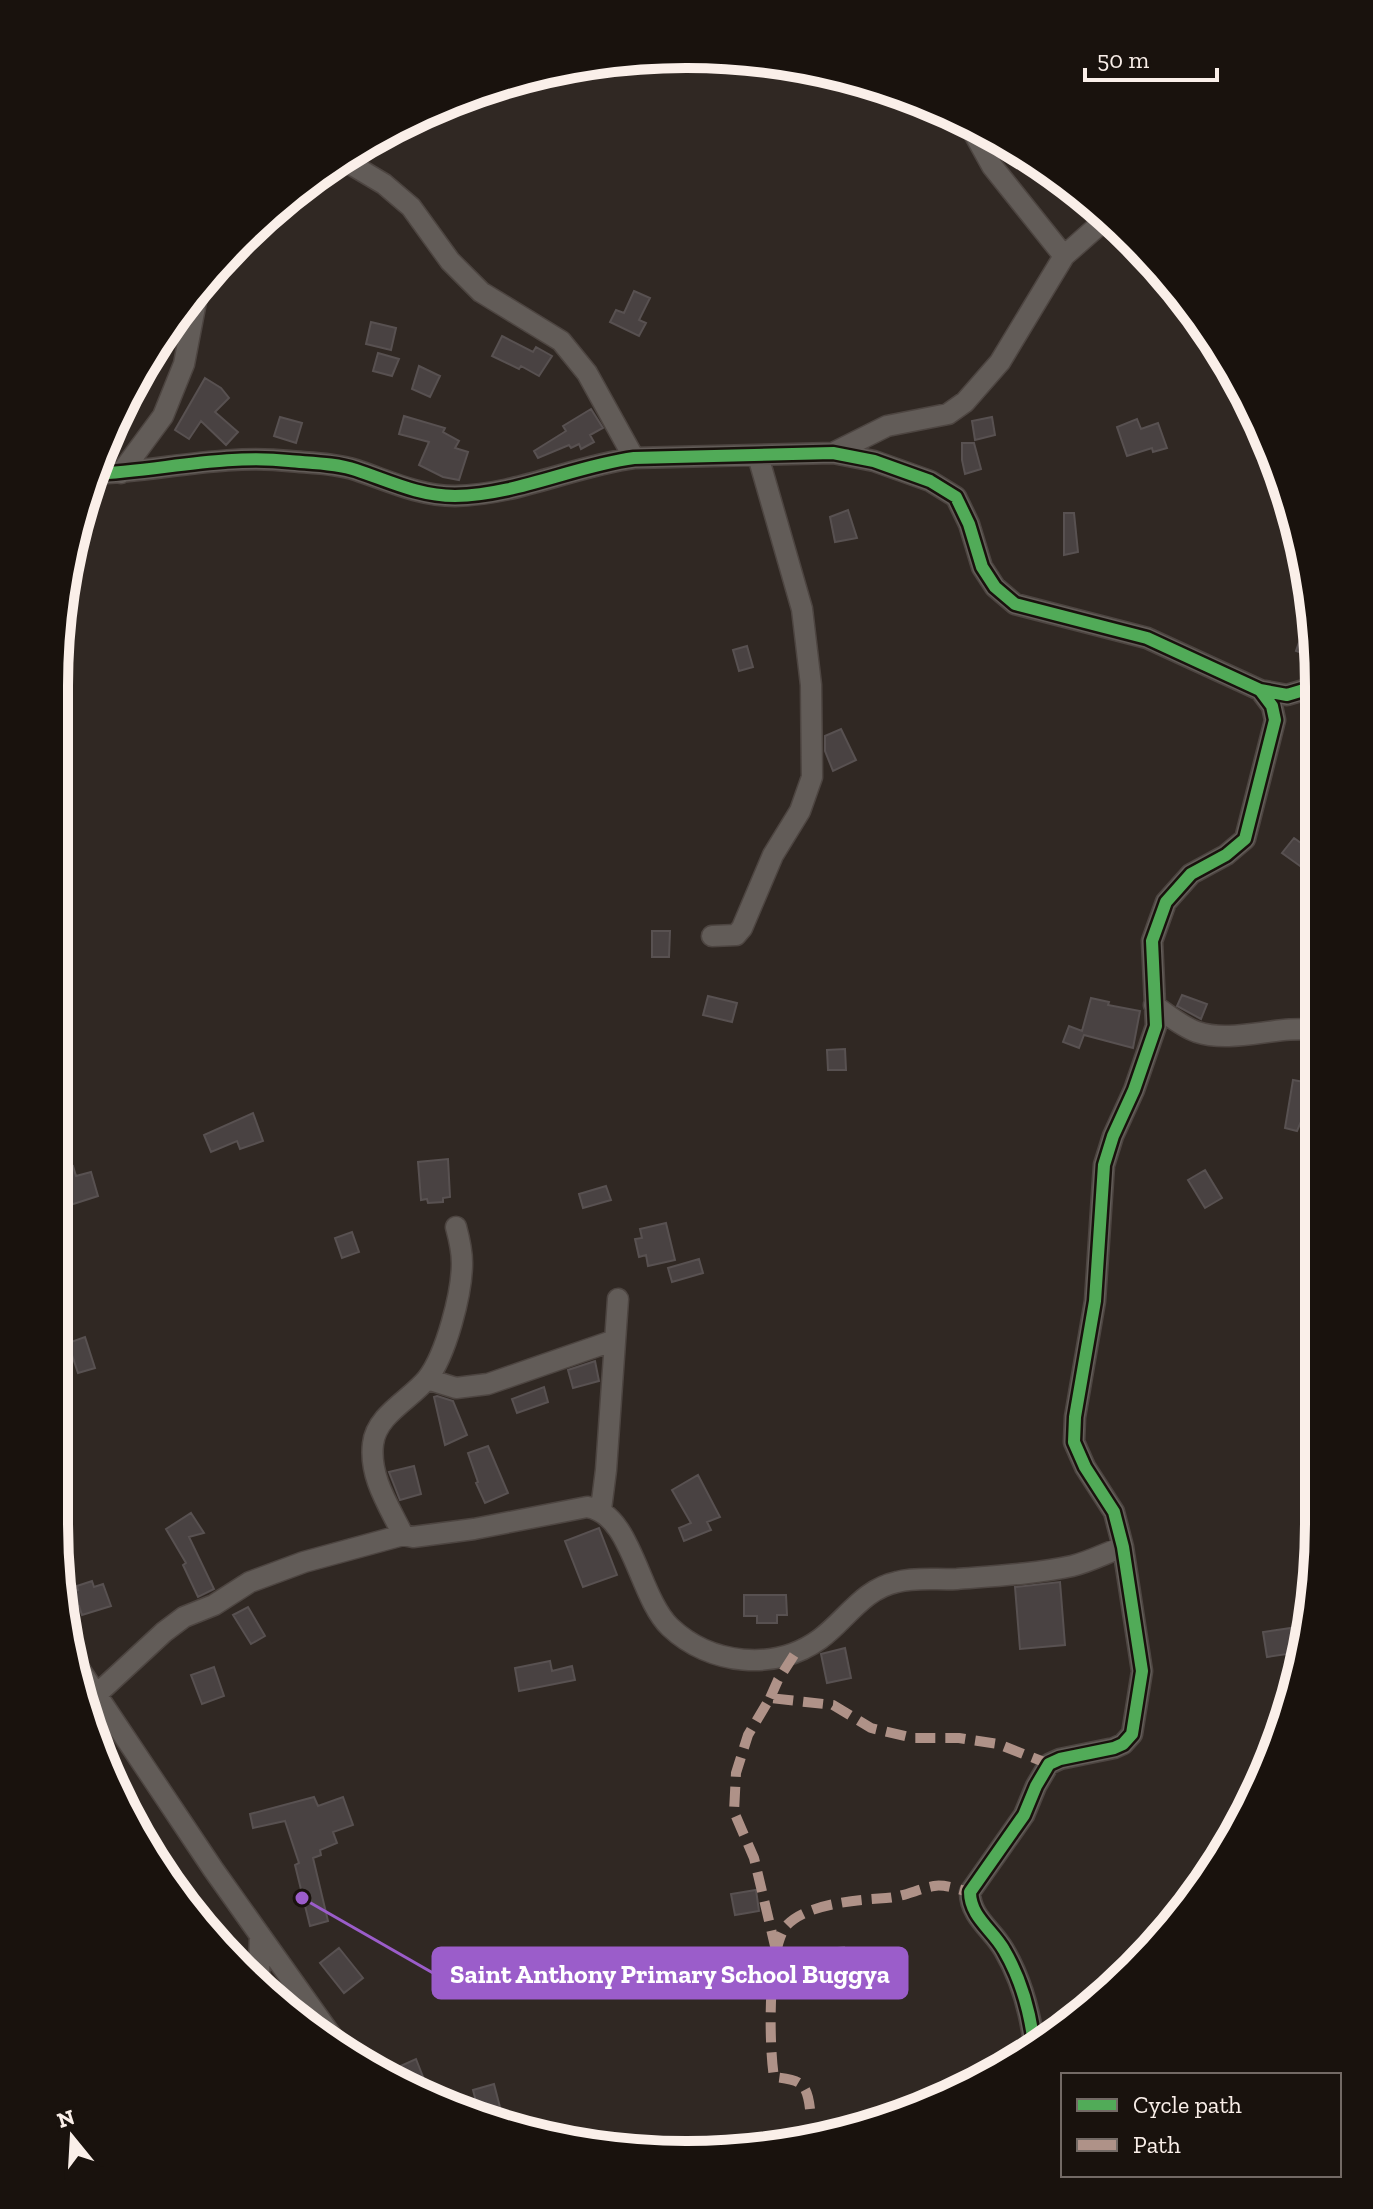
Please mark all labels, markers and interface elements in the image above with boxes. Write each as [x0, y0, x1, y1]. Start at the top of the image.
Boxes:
scale bar [1085, 32, 1217, 82]
text: 50 m [1097, 45, 1150, 74]
callout: Saint Anthony Primary School Buggya [433, 1948, 907, 1998]
text: Saint Anthony Primary School Buggya [450, 1958, 890, 1990]
legend [1061, 2073, 1341, 2177]
text: Cycle path [1133, 2090, 1242, 2119]
north arrow [32, 2097, 112, 2177]
text: N [54, 2103, 78, 2134]
text: Path [1133, 2130, 1181, 2159]

